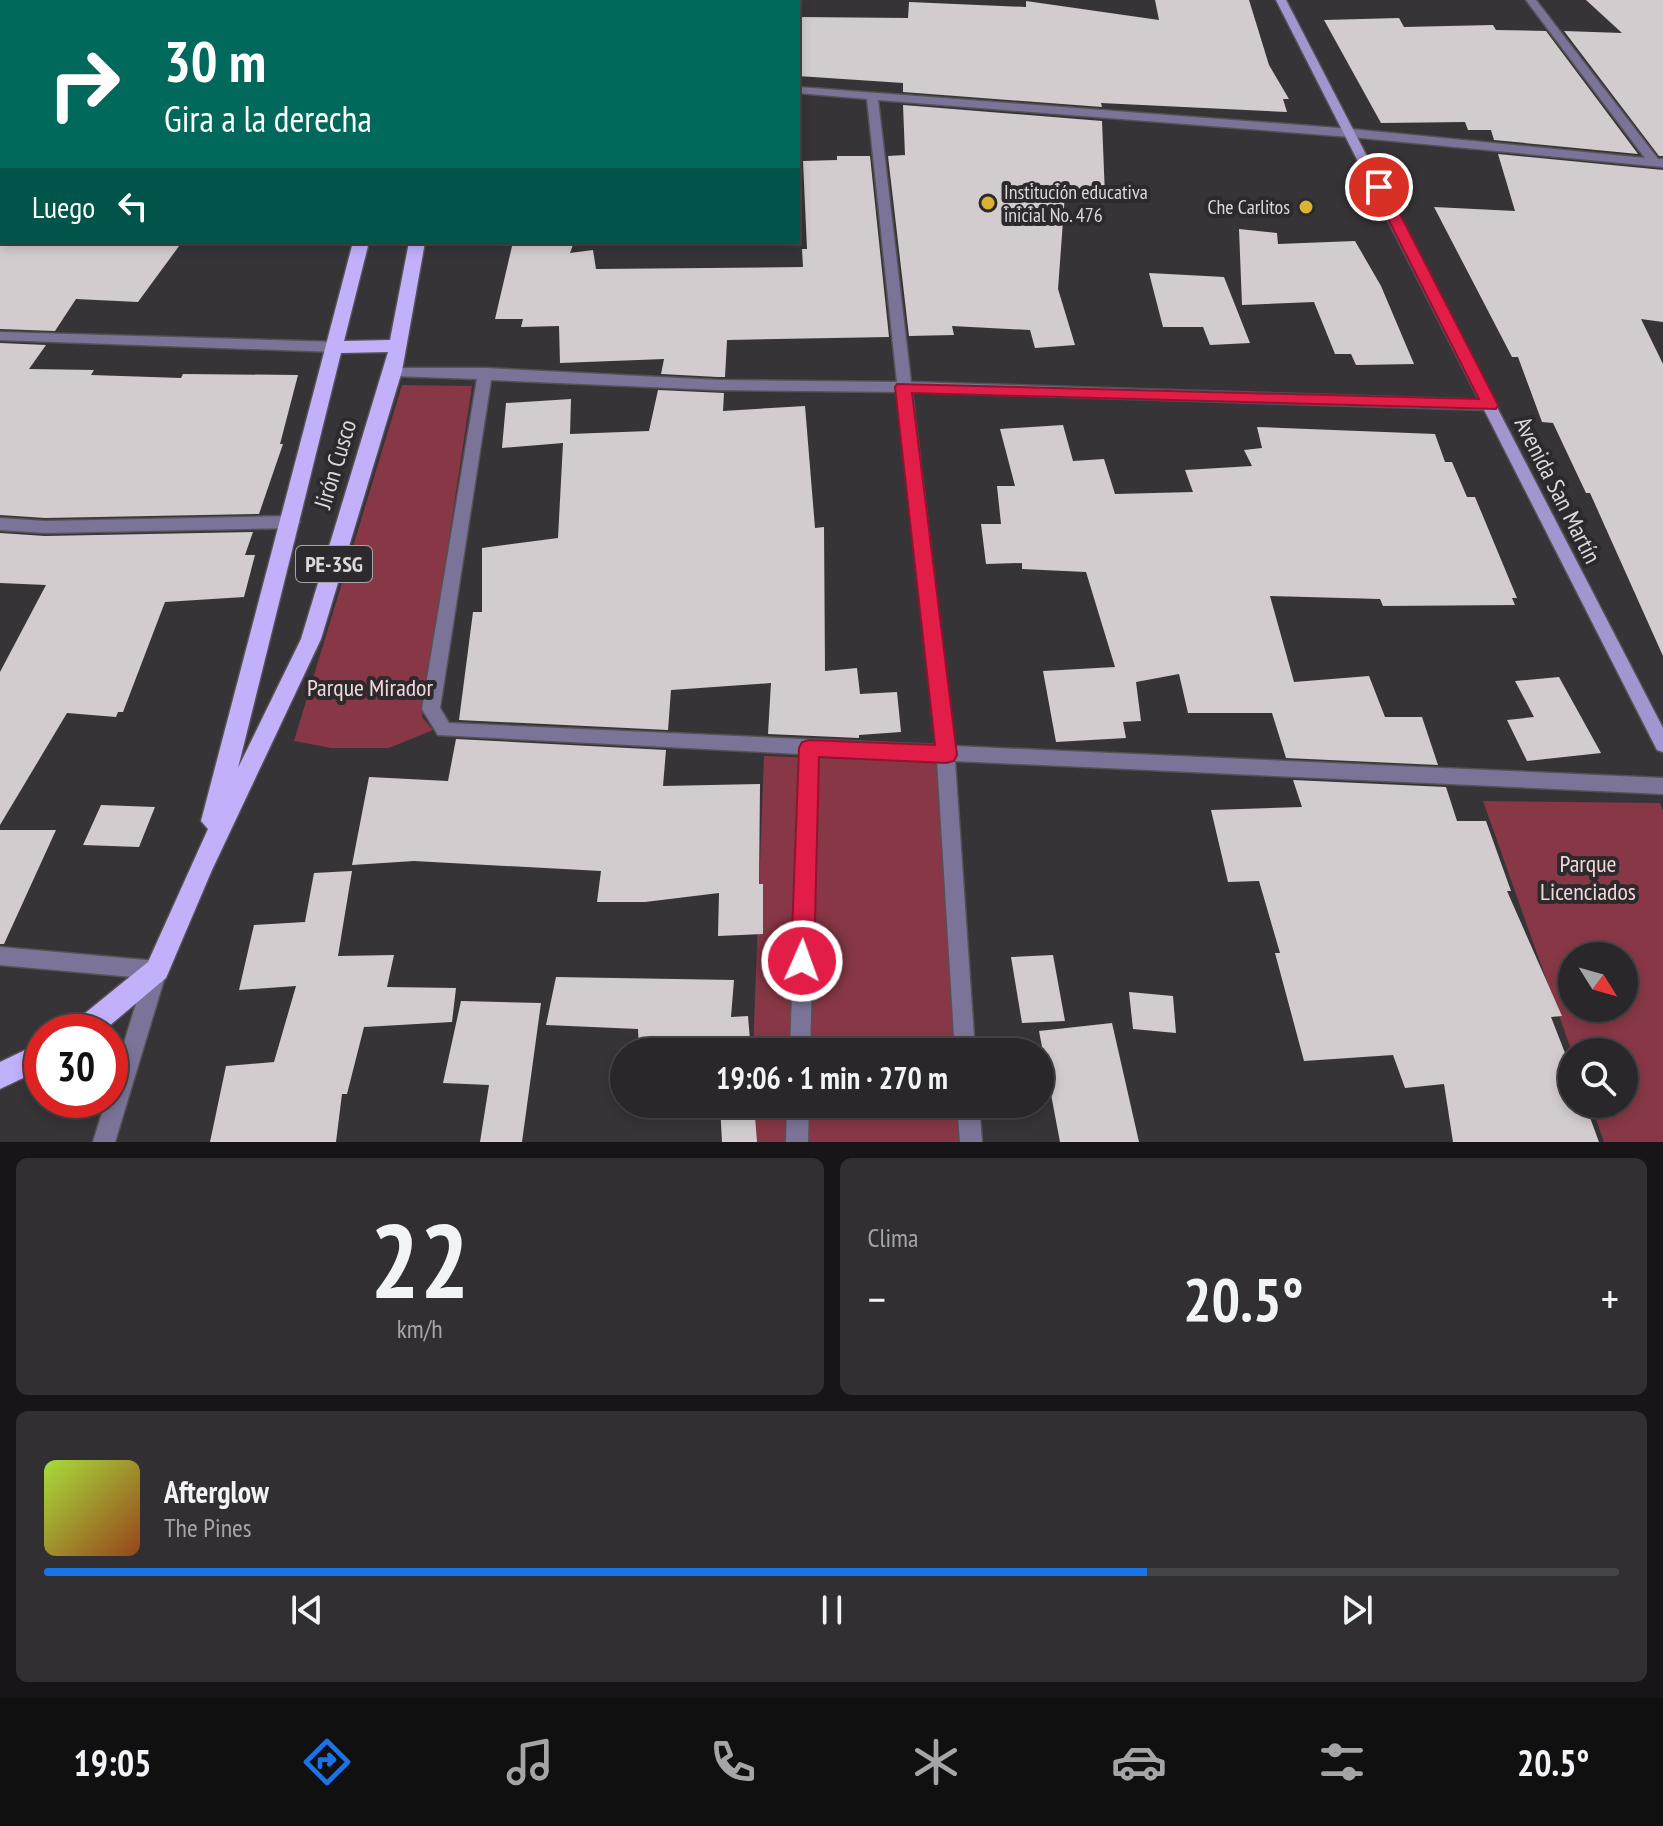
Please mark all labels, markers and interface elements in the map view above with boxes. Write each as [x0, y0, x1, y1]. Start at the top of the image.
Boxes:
text: 30 m [164, 25, 266, 97]
icon: right [32, 32, 136, 136]
text: Gira a la derecha [164, 95, 372, 142]
pin [1345, 153, 1413, 221]
icon: arrive [1357, 165, 1401, 209]
place label: Institución educativa inicial No. 476 [1004, 179, 1148, 228]
icon: left [111, 184, 155, 228]
text: Luego [32, 187, 95, 226]
marker: Institución educativa inicial No. 476 [979, 194, 997, 212]
place label: Che Carlitos [1207, 194, 1290, 220]
marker: Che Carlitos [1297, 198, 1315, 216]
street label: Avenida San Martín [1508, 411, 1608, 569]
street label: Jirón Cusco [307, 416, 363, 513]
road number: PE-3SG [296, 546, 372, 582]
park label: Parque Mirador [307, 672, 433, 703]
park label: Parque Licenciados [1540, 848, 1636, 907]
position arrow [760, 919, 844, 1003]
north arrow [1558, 942, 1638, 1022]
map controls [1558, 942, 1638, 1118]
speed limit sign: 30 [24, 1014, 128, 1118]
button: search [1558, 1038, 1638, 1118]
text: 19:06 · 1 min · 270 m [716, 1058, 948, 1097]
text: 22 [370, 1192, 469, 1327]
text: Clima [868, 1221, 918, 1254]
text: 20.5° [1183, 1260, 1304, 1338]
text: − [868, 1270, 886, 1327]
text: + [1601, 1270, 1619, 1327]
text: km/h [397, 1312, 443, 1345]
text: Afterglow [164, 1472, 269, 1511]
text: The Pines [164, 1511, 252, 1544]
icon: previous [285, 1588, 329, 1632]
icon: pause [810, 1588, 854, 1632]
icon: next [1335, 1588, 1379, 1632]
icon: directions [299, 1734, 355, 1790]
icon: music [502, 1734, 558, 1790]
icon: phone [705, 1734, 761, 1790]
icon: climate [908, 1734, 964, 1790]
icon: car [1111, 1734, 1167, 1790]
icon: filters [1314, 1734, 1370, 1790]
text: 19:05 [74, 1739, 151, 1786]
text: 20.5° [1517, 1739, 1589, 1786]

